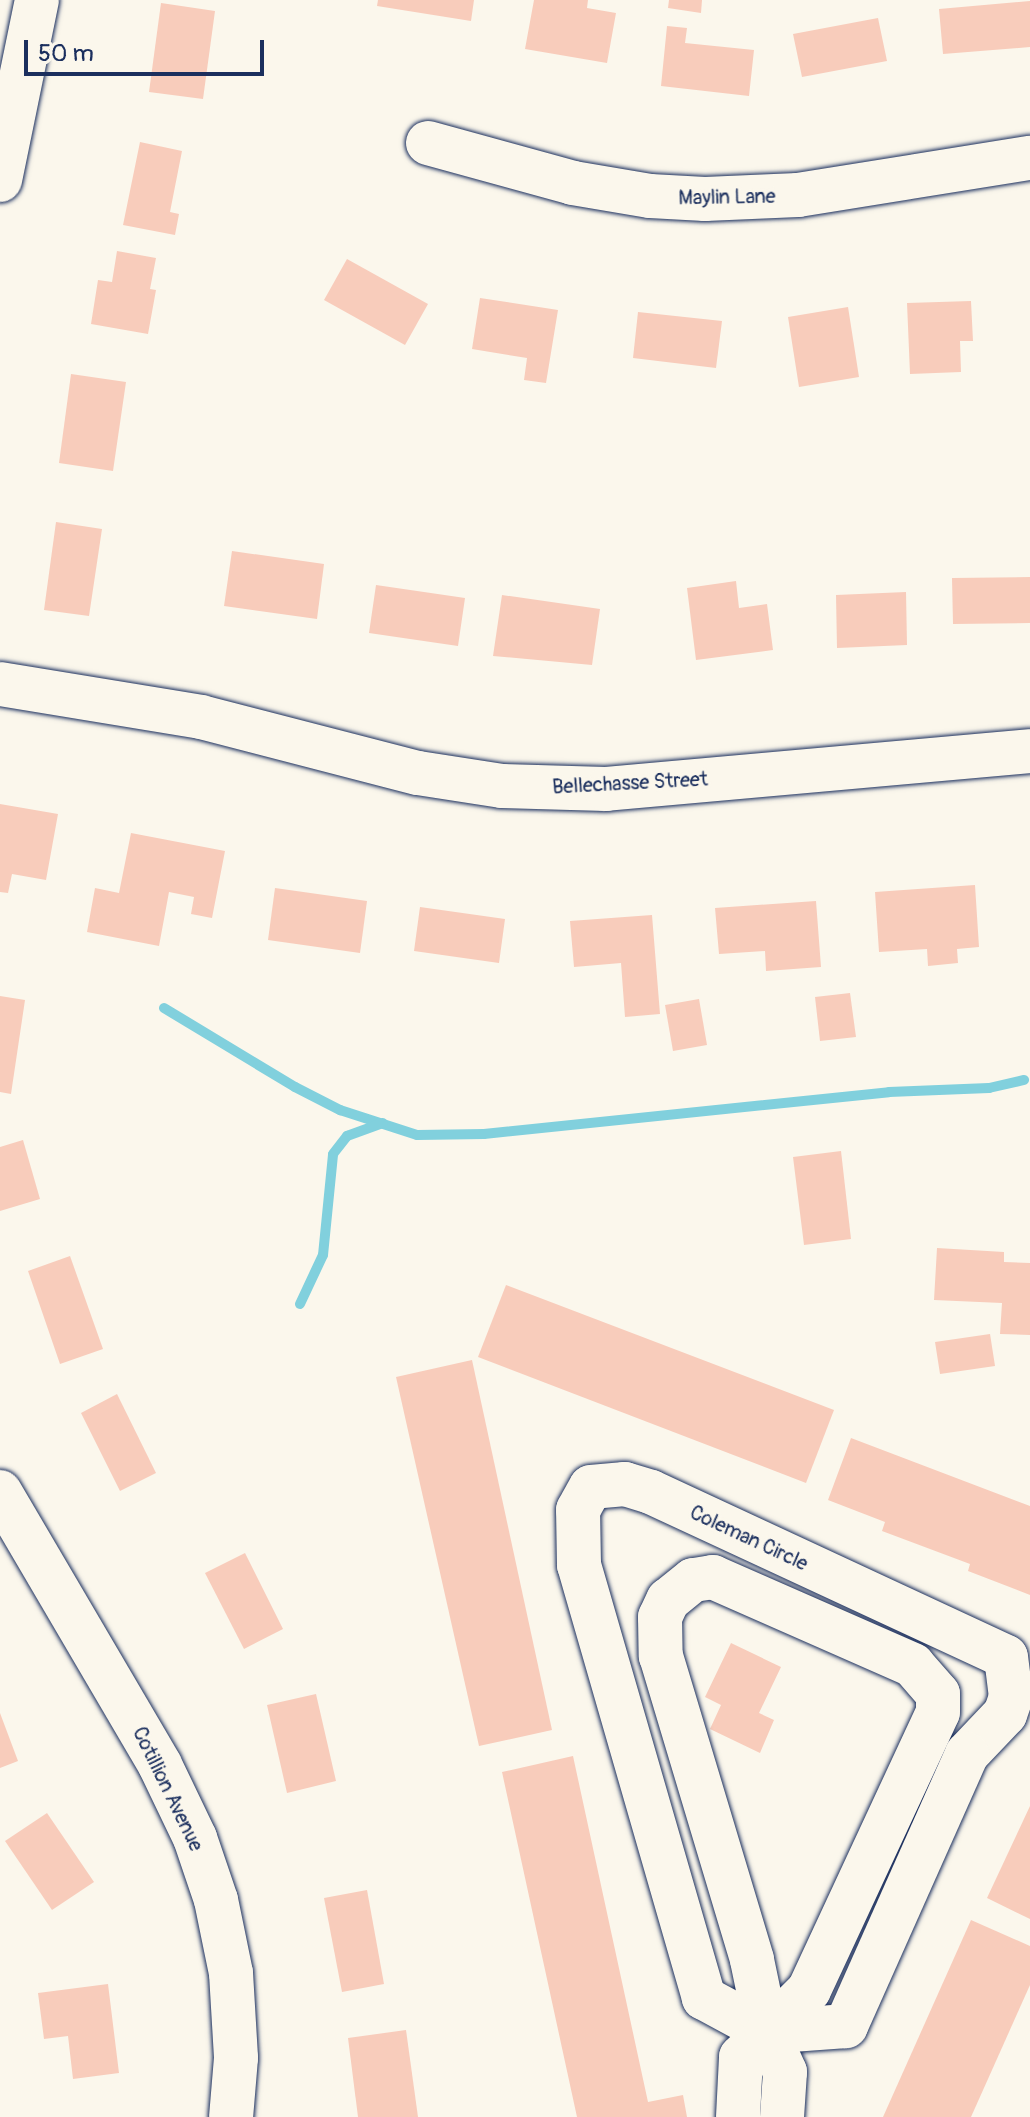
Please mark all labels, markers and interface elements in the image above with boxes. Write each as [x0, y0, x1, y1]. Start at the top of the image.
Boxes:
scale bar [28, 24, 268, 74]
text: 50 m [38, 39, 94, 68]
street label: Maylin Lane [678, 184, 776, 210]
street label: Bellechasse Street [552, 767, 708, 799]
street label: Coleman Circle [686, 1500, 812, 1576]
street label: Cotillion Avenue [128, 1723, 208, 1855]

